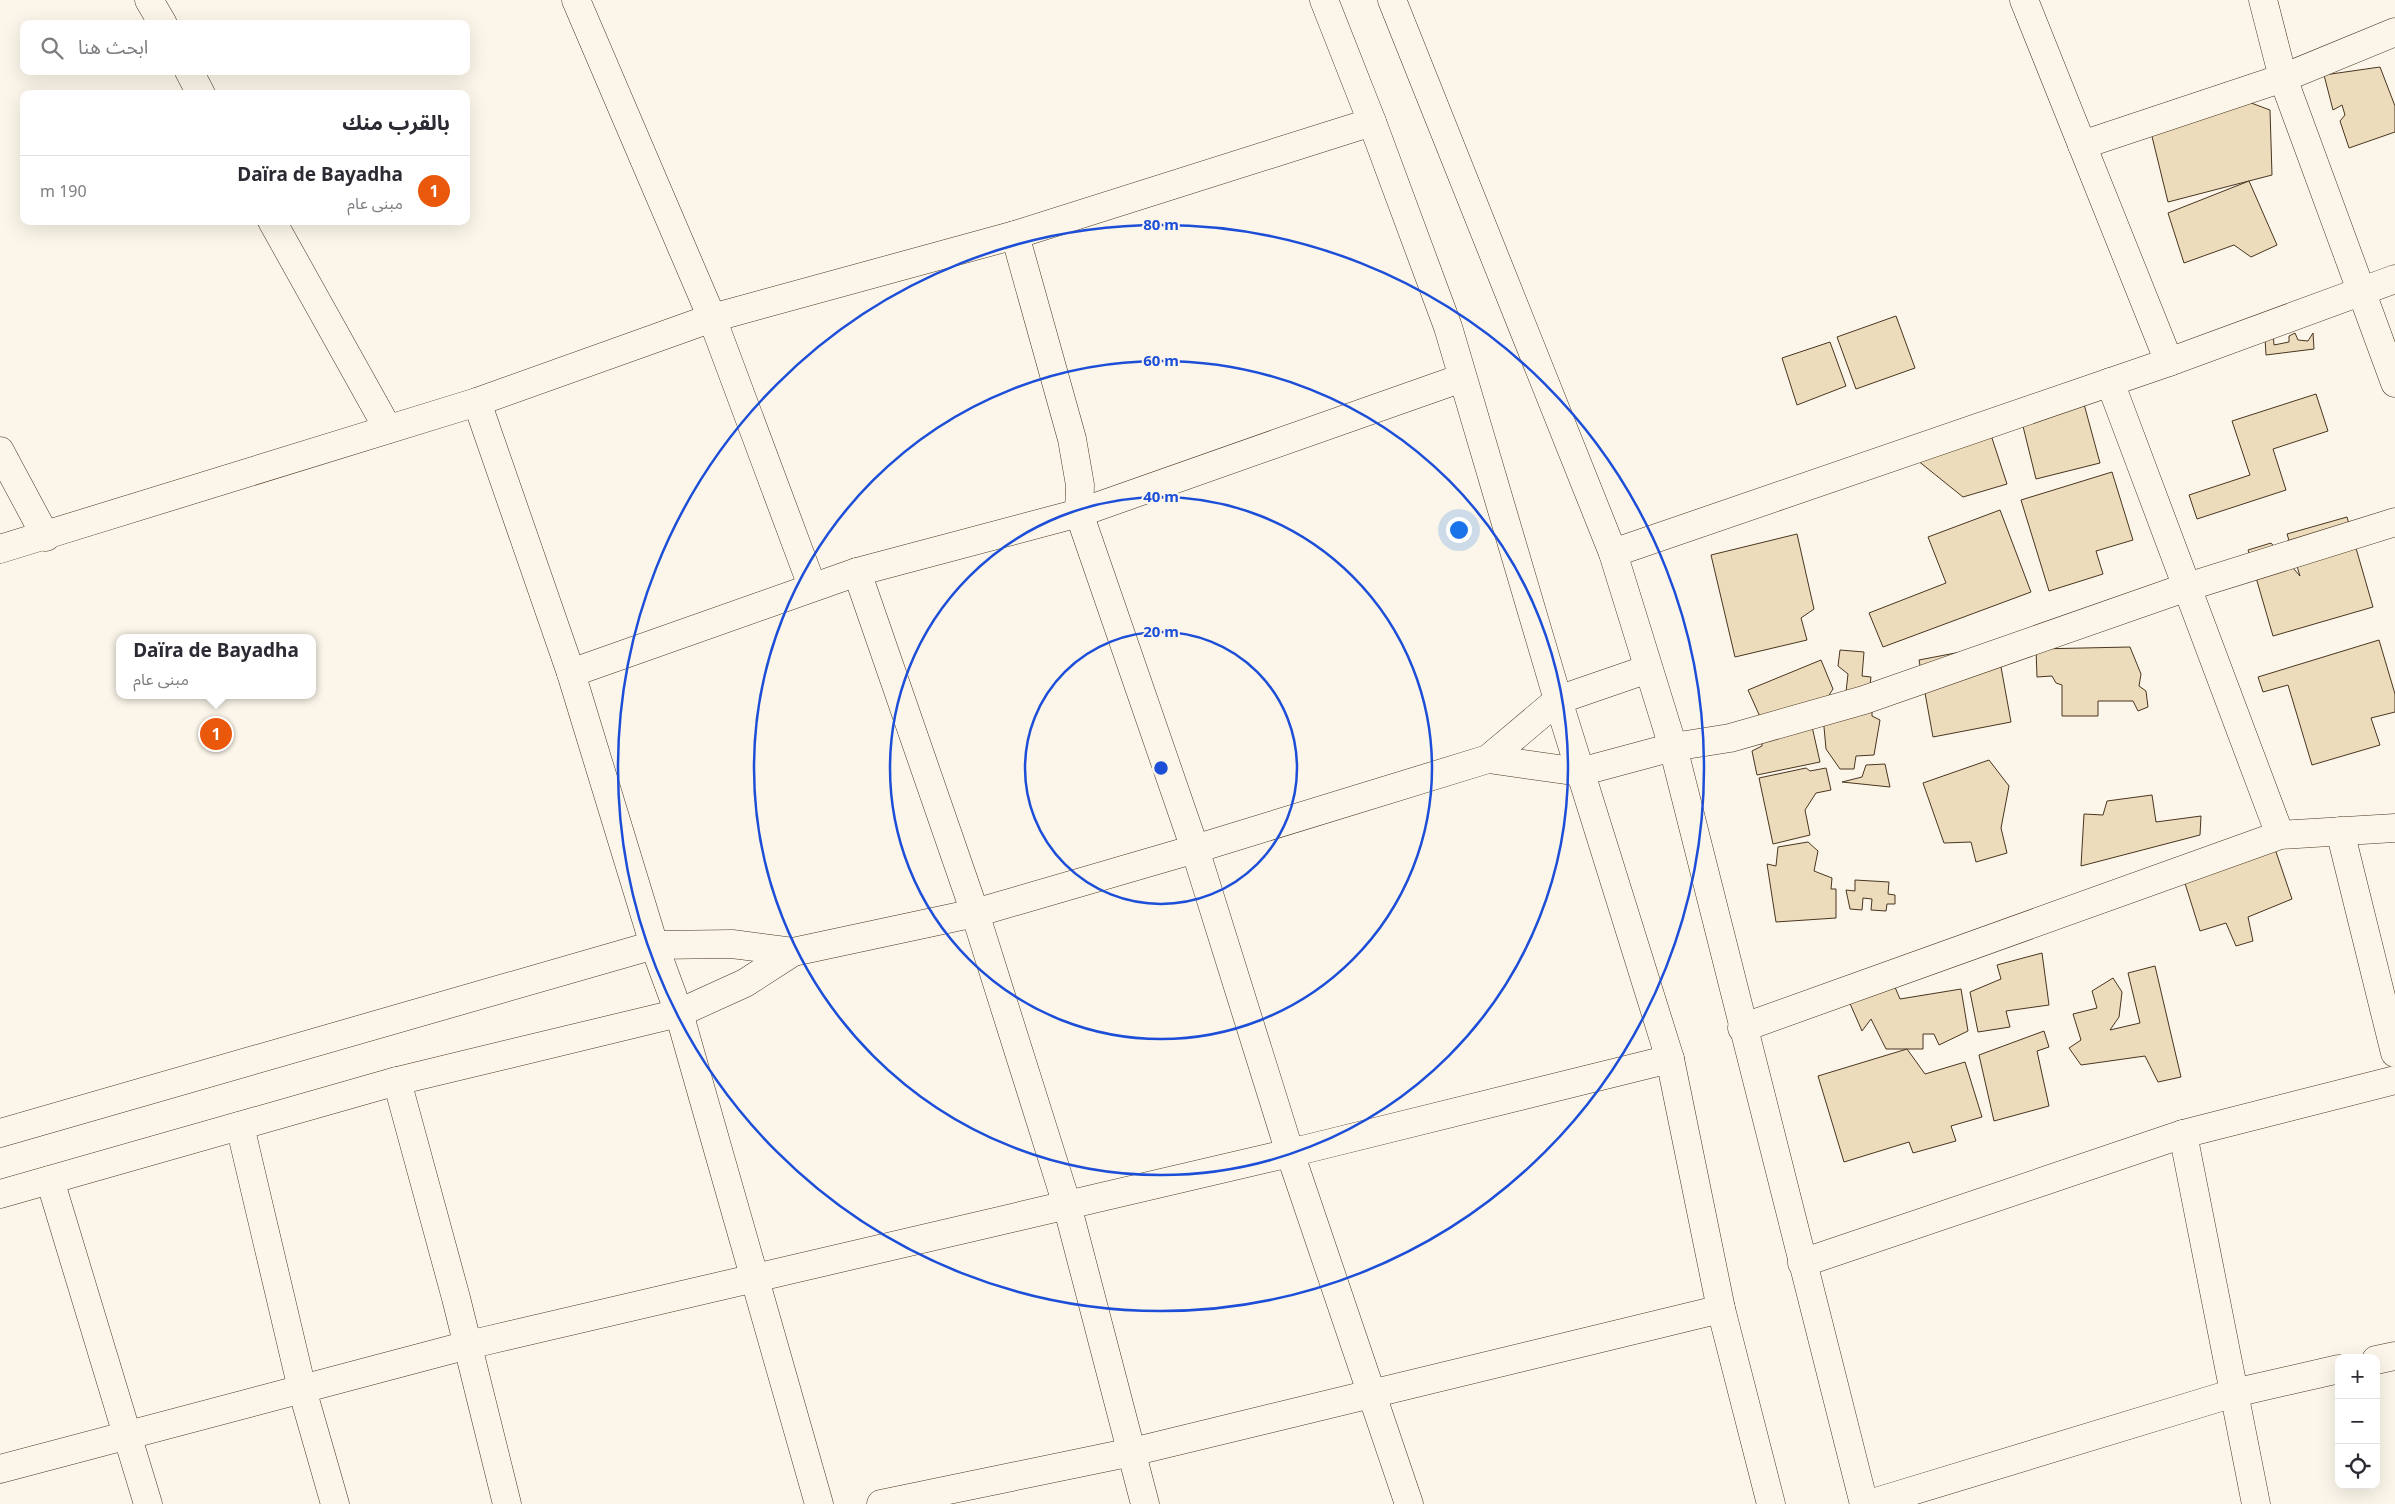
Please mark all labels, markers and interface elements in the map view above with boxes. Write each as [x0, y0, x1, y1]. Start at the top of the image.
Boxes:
search box [20, 20, 470, 75]
icon: search [38, 34, 66, 62]
text: ابحث هنا [78, 34, 148, 60]
text: بالقرب منك [342, 108, 450, 136]
text: Daïra de Bayadha [237, 161, 403, 187]
text: 190 m [40, 180, 87, 202]
text: 1 [429, 180, 439, 202]
text: مبنى عام [347, 192, 403, 214]
text: 80 m [1143, 214, 1179, 234]
text: 60 m [1143, 350, 1179, 370]
text: 40 m [1143, 486, 1179, 506]
your location [1446, 517, 1472, 543]
text: 20 m [1143, 621, 1179, 641]
popup [116, 634, 316, 699]
text: Daïra de Bayadha [133, 637, 299, 663]
text: مبنى عام [133, 668, 189, 690]
pin: 1 [200, 715, 232, 753]
centre of rings [1152, 759, 1170, 777]
map controls [2335, 1354, 2380, 1489]
button: + [2335, 1354, 2380, 1399]
button: − [2335, 1399, 2380, 1444]
button: locate [2335, 1444, 2380, 1489]

